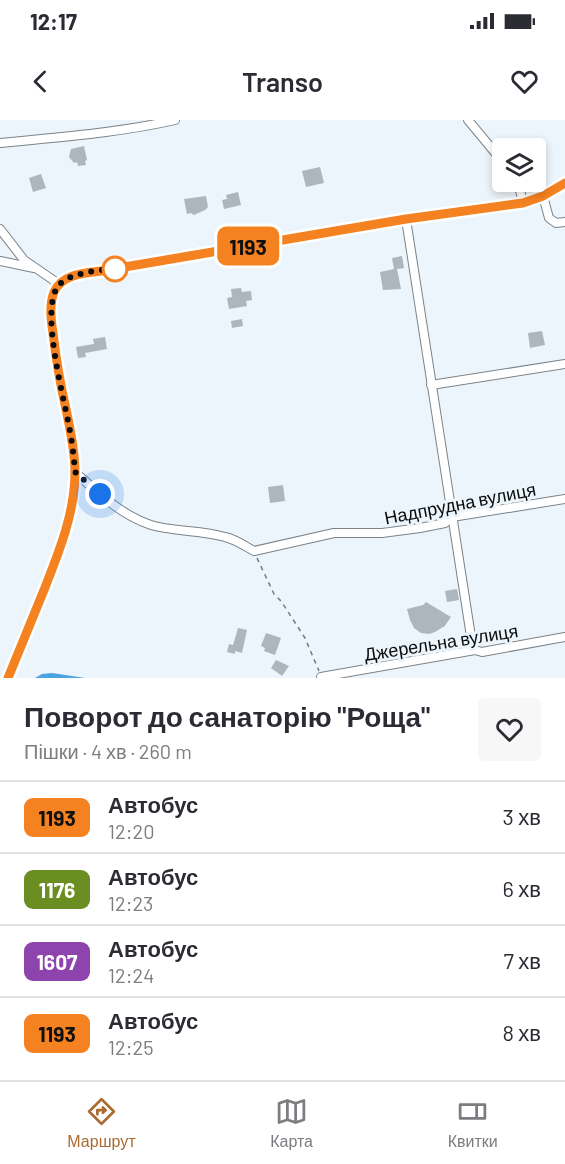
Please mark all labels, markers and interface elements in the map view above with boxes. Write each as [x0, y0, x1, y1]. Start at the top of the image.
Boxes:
text: 12:17 [30, 8, 77, 34]
icon: back [24, 65, 57, 98]
text: Transo [242, 65, 323, 97]
icon: heart [508, 65, 541, 98]
map controls [492, 138, 546, 192]
button: layers [492, 138, 546, 192]
line badge: 1193 [206, 226, 290, 266]
text: 1193 [229, 234, 267, 259]
unlabelled marker [102, 256, 128, 282]
street label: Надпрудна вулиця [382, 478, 538, 528]
your location [85, 479, 115, 509]
street label: Джерельна вулиця [362, 619, 520, 665]
button: heart [478, 698, 541, 761]
text: Поворот до санаторію "Роща" [24, 699, 430, 733]
text: Пішки · 4 хв · 260 m [24, 739, 192, 763]
text: Автобус [108, 791, 198, 817]
text: 3 хв [503, 803, 541, 829]
text: 1193 [38, 805, 76, 830]
text: 12:20 [108, 819, 155, 843]
text: Автобус [108, 863, 198, 889]
text: 6 хв [503, 875, 541, 901]
text: 1176 [39, 877, 75, 902]
text: 12:23 [108, 891, 153, 915]
text: Автобус [108, 935, 198, 961]
text: 7 хв [504, 947, 541, 973]
text: 1607 [36, 949, 78, 974]
text: 12:24 [108, 963, 154, 987]
text: Автобус [108, 1007, 198, 1033]
text: 8 хв [502, 1019, 541, 1045]
text: 1193 [38, 1021, 76, 1046]
text: 12:25 [108, 1035, 154, 1059]
tab: Маршрут [67, 1095, 136, 1151]
tab: Карта [270, 1095, 313, 1151]
tab: Квитки [448, 1095, 498, 1151]

